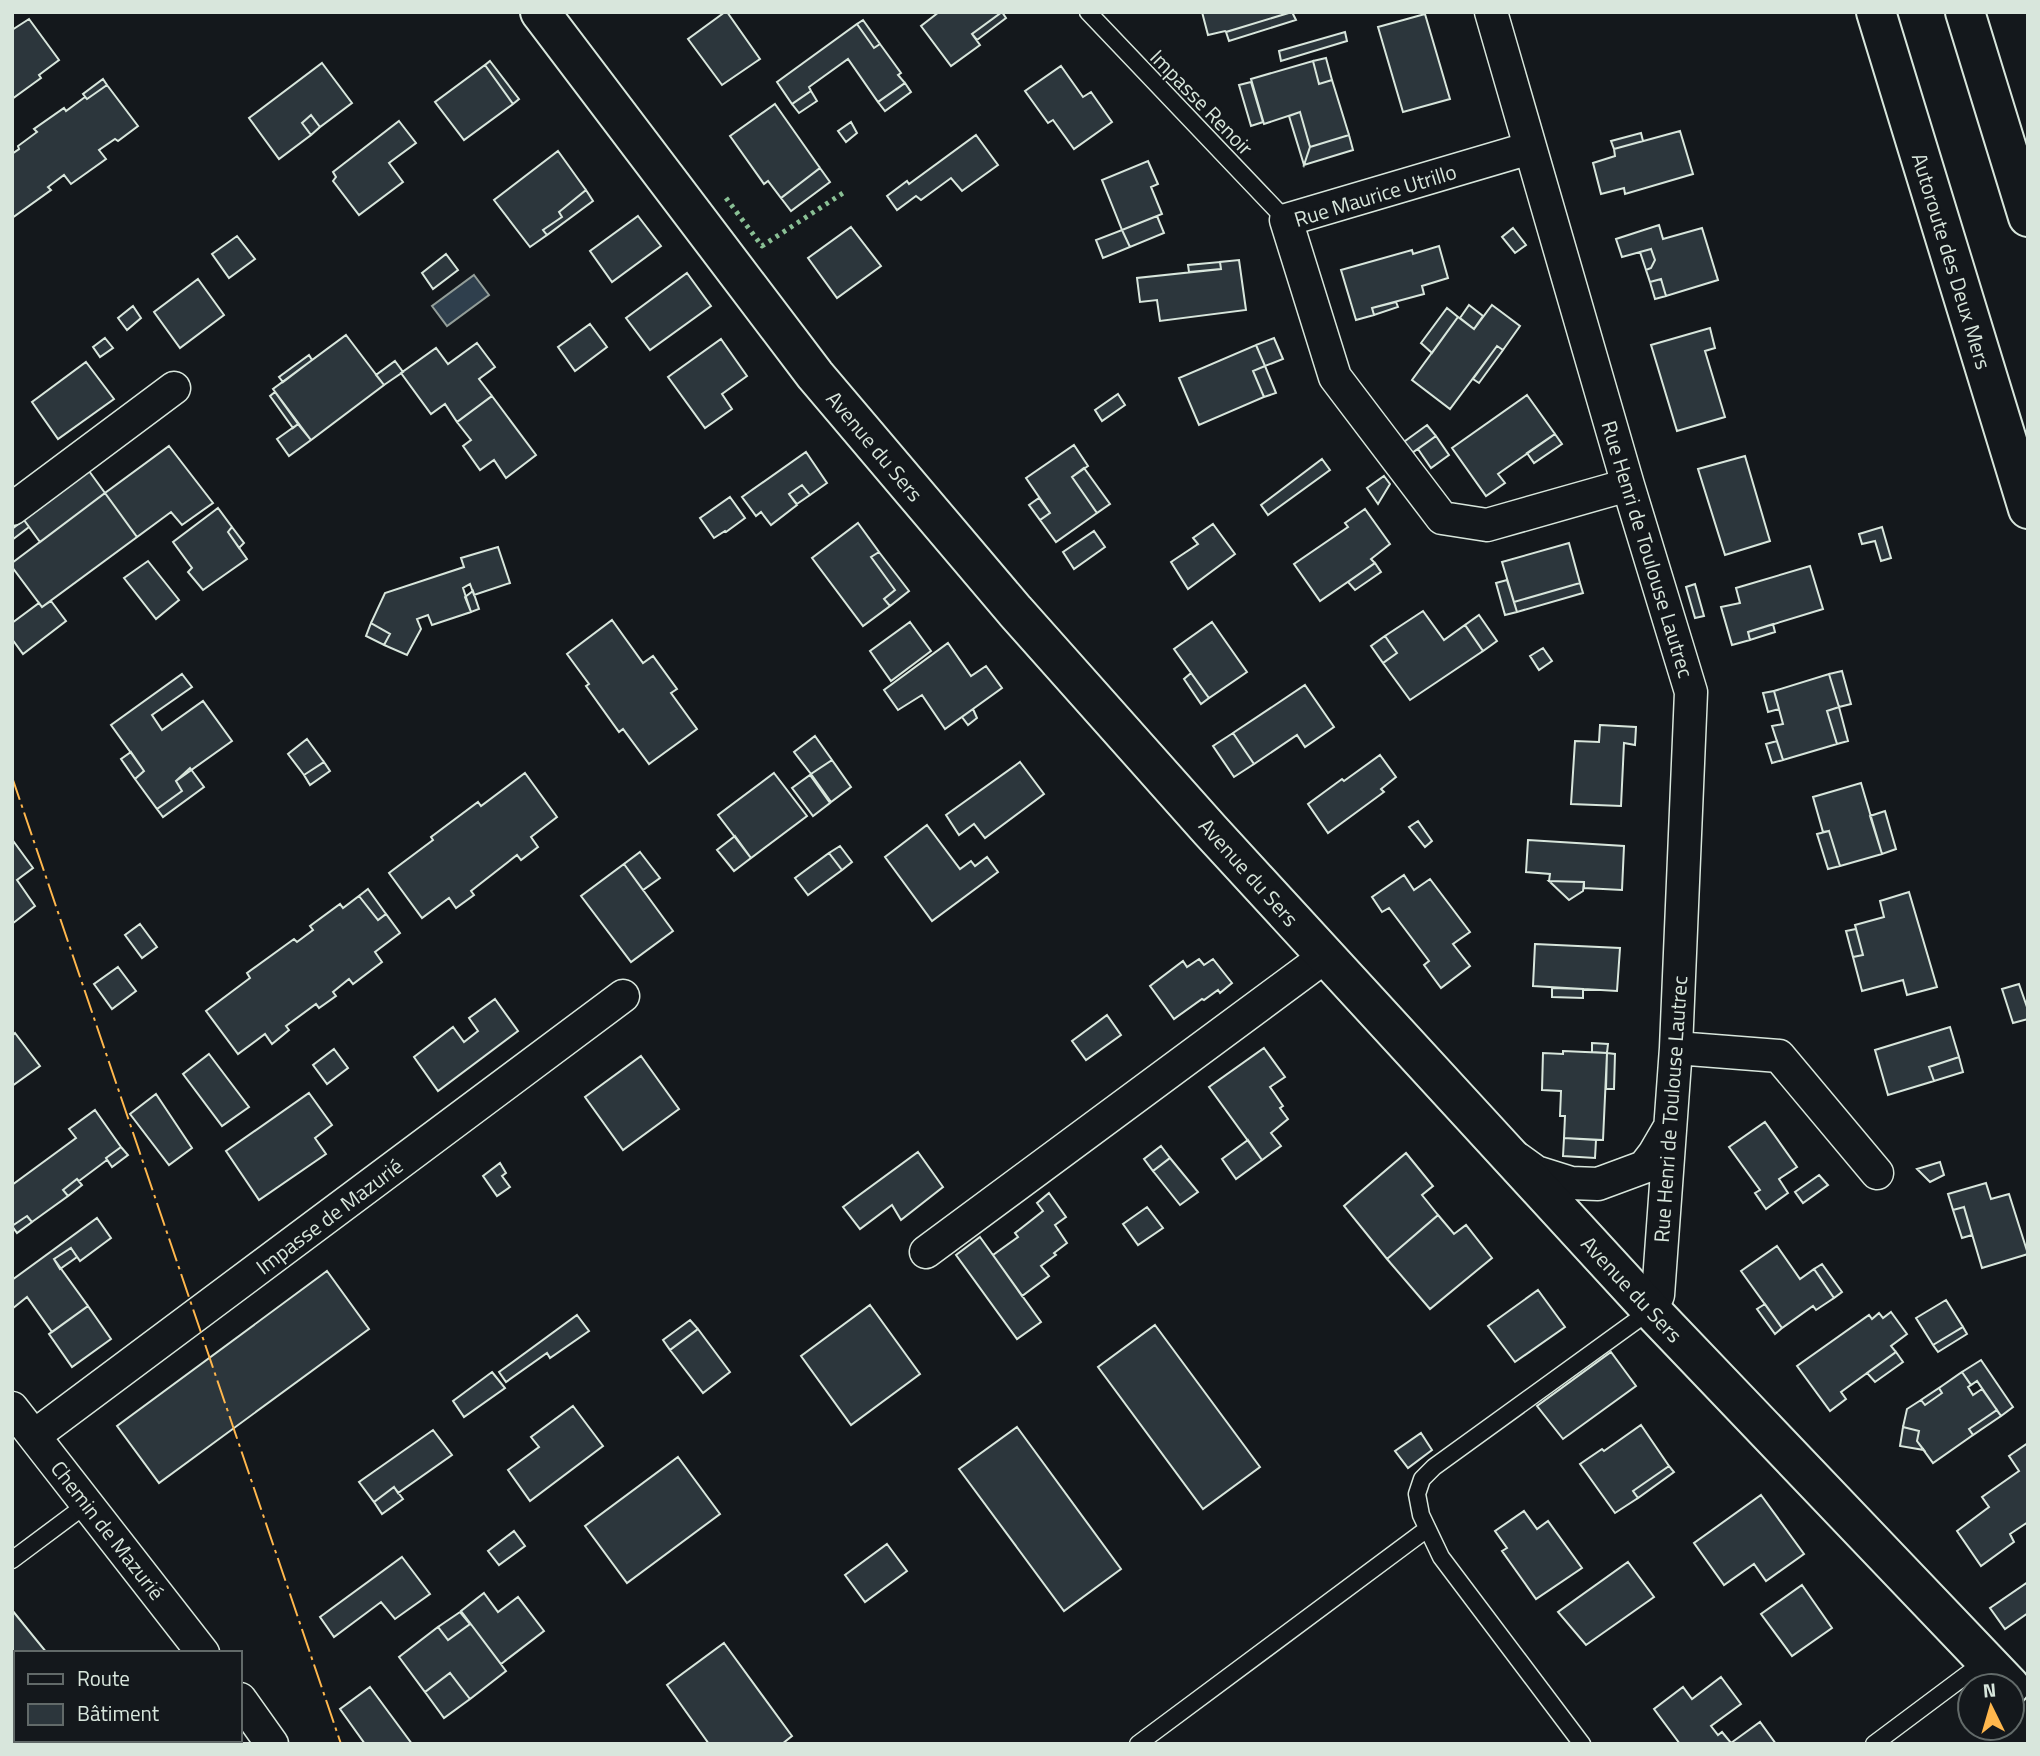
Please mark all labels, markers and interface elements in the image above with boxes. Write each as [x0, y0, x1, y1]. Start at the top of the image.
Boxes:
street label: Impasse Renoir [1143, 42, 1261, 162]
street label: Autoroute des Deux Mers [1904, 149, 2000, 373]
street label: Rue Maurice Utrillo [1290, 155, 1460, 235]
street label: Avenue du Sers [819, 384, 931, 508]
street label: Rue Henri de Toulouse Lautrec [1594, 416, 1702, 682]
street label: Avenue du Sers [1192, 811, 1306, 933]
street label: Rue Henri de Toulouse Lautrec [1645, 975, 1695, 1243]
street label: Impasse de Mazurié [249, 1150, 409, 1282]
street label: Avenue du Sers [1574, 1228, 1690, 1350]
street label: Chemin de Mazurié [43, 1454, 173, 1606]
legend [14, 1651, 242, 1742]
text: Route [77, 1662, 130, 1694]
north arrow [1956, 1672, 2026, 1742]
text: N [1982, 1675, 1997, 1705]
text: Bâtiment [77, 1697, 160, 1729]

